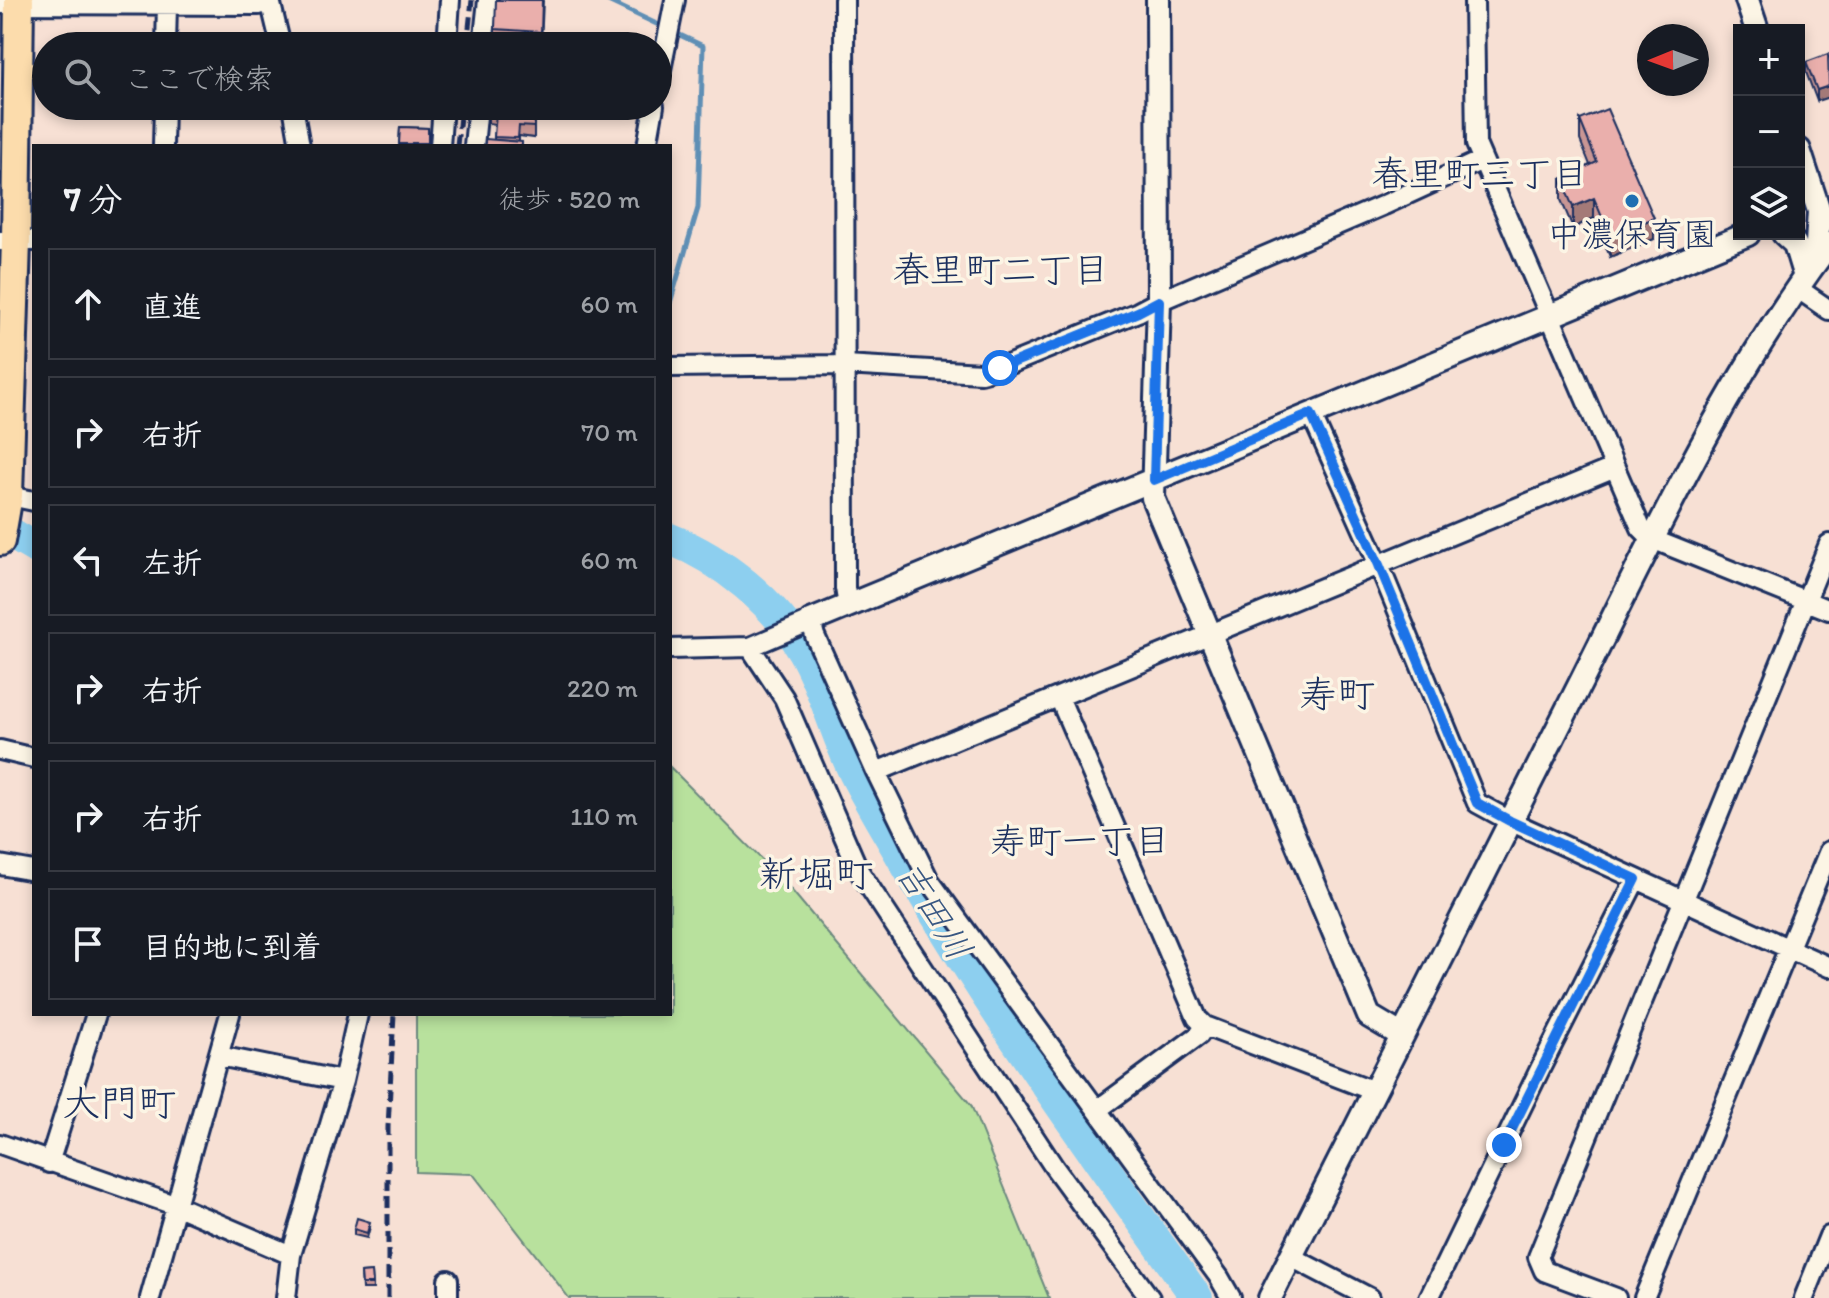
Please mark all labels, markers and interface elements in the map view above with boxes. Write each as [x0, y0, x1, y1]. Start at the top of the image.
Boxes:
north arrow [1637, 24, 1709, 96]
map controls [1733, 24, 1805, 240]
button: + [1733, 24, 1805, 96]
search box [32, 32, 672, 120]
icon: search [60, 54, 104, 98]
text: ここで検索 [124, 60, 274, 97]
button: − [1733, 96, 1805, 168]
district label: 春里町三丁目 [1372, 152, 1588, 195]
button: layers [1733, 168, 1805, 240]
text: 7 分 [64, 179, 123, 220]
text: 徒歩 · 520 m [499, 183, 640, 215]
marker: 中濃保育園 [1623, 192, 1641, 210]
place label: 中濃保育園 [1547, 214, 1717, 255]
district label: 春里町二丁目 [893, 248, 1109, 291]
icon: ahead [66, 282, 110, 326]
text: 直進 [142, 288, 202, 325]
text: 60 m [581, 288, 638, 320]
route start [982, 350, 1018, 386]
icon: right [66, 410, 110, 454]
text: 右折 [142, 416, 202, 453]
text: 70 m [581, 416, 638, 448]
icon: left [66, 538, 110, 582]
text: 左折 [142, 544, 202, 581]
text: 60 m [581, 544, 638, 576]
icon: right [66, 666, 110, 710]
district label: 寿町 [1299, 671, 1375, 717]
text: 右折 [142, 672, 202, 709]
text: 220 m [567, 672, 638, 704]
icon: right [66, 794, 110, 838]
text: 右折 [142, 800, 202, 837]
text: 110 m [570, 800, 638, 832]
district label: 寿町一丁目 [990, 819, 1170, 862]
district label: 新堀町 [759, 851, 873, 897]
water label: 吉田川 [888, 853, 981, 967]
icon: arrive [66, 922, 110, 966]
text: 目的地に到着 [142, 928, 322, 965]
district label: 大門町 [62, 1080, 176, 1126]
route end [1486, 1127, 1522, 1163]

